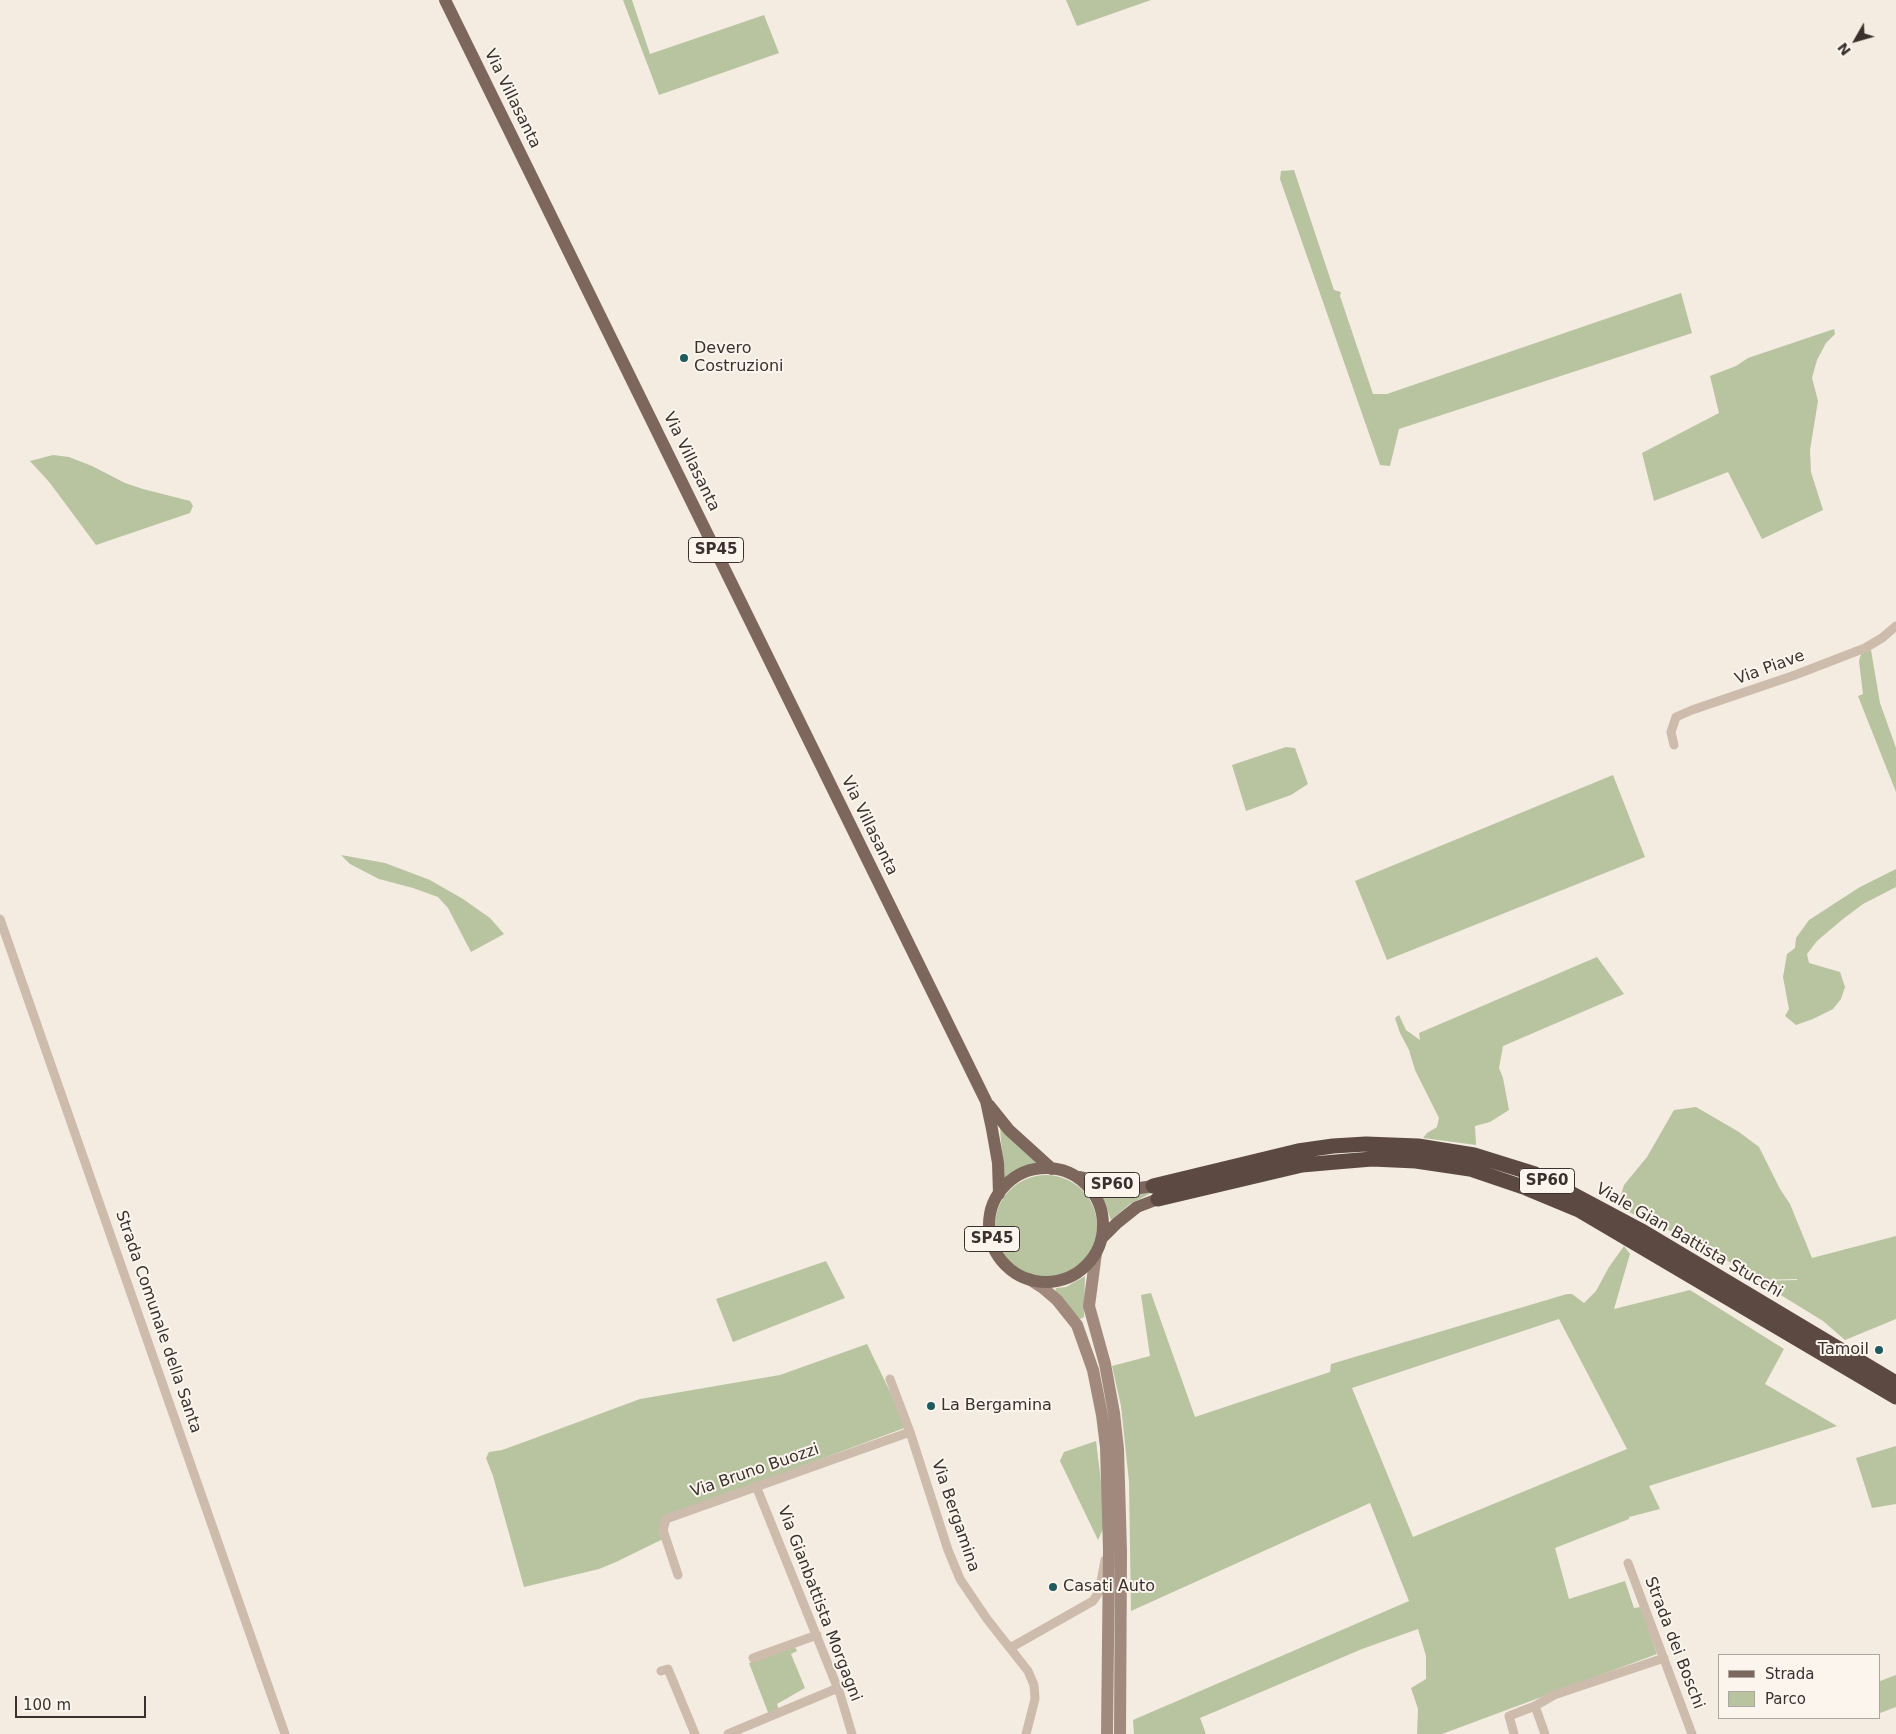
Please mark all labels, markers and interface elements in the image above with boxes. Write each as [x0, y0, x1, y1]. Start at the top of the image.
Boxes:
north arrow [1831, 15, 1881, 65]
text: N [1834, 40, 1854, 59]
street label: Via Villasanta [480, 46, 544, 152]
place label: Devero Costruzioni [694, 339, 784, 377]
marker: Devero Costruzioni [678, 352, 690, 364]
street label: Via Villasanta [659, 409, 723, 515]
road number: SP45 [688, 538, 744, 562]
street label: Via Piave [1733, 647, 1807, 689]
street label: Via Villasanta [837, 773, 901, 879]
road number: SP60 [1520, 1168, 1574, 1194]
road number: SP60 [1084, 1172, 1140, 1198]
street label: Viale Gian Battista Stucchi [1592, 1180, 1786, 1302]
street label: Strada Comunale della Santa [111, 1208, 205, 1436]
road number: SP45 [964, 1226, 1020, 1252]
place label: Tamoil [1818, 1340, 1869, 1360]
marker: Tamoil [1873, 1344, 1885, 1356]
place label: La Bergamina [941, 1396, 1052, 1416]
marker: La Bergamina [925, 1400, 937, 1412]
street label: Via Bruno Buozzi [688, 1440, 822, 1502]
street label: Via Bergamina [927, 1458, 983, 1574]
street label: Via Gianbattista Morgagni [773, 1504, 865, 1704]
street label: Strada dei Boschi [1640, 1574, 1708, 1712]
place label: Casati Auto [1063, 1577, 1155, 1597]
marker: Casati Auto [1047, 1581, 1059, 1593]
legend [1718, 1654, 1881, 1719]
text: Strada [1765, 1665, 1814, 1683]
scale bar [18, 1686, 149, 1718]
text: Parco [1765, 1690, 1806, 1708]
text: 100 m [23, 1696, 71, 1714]

